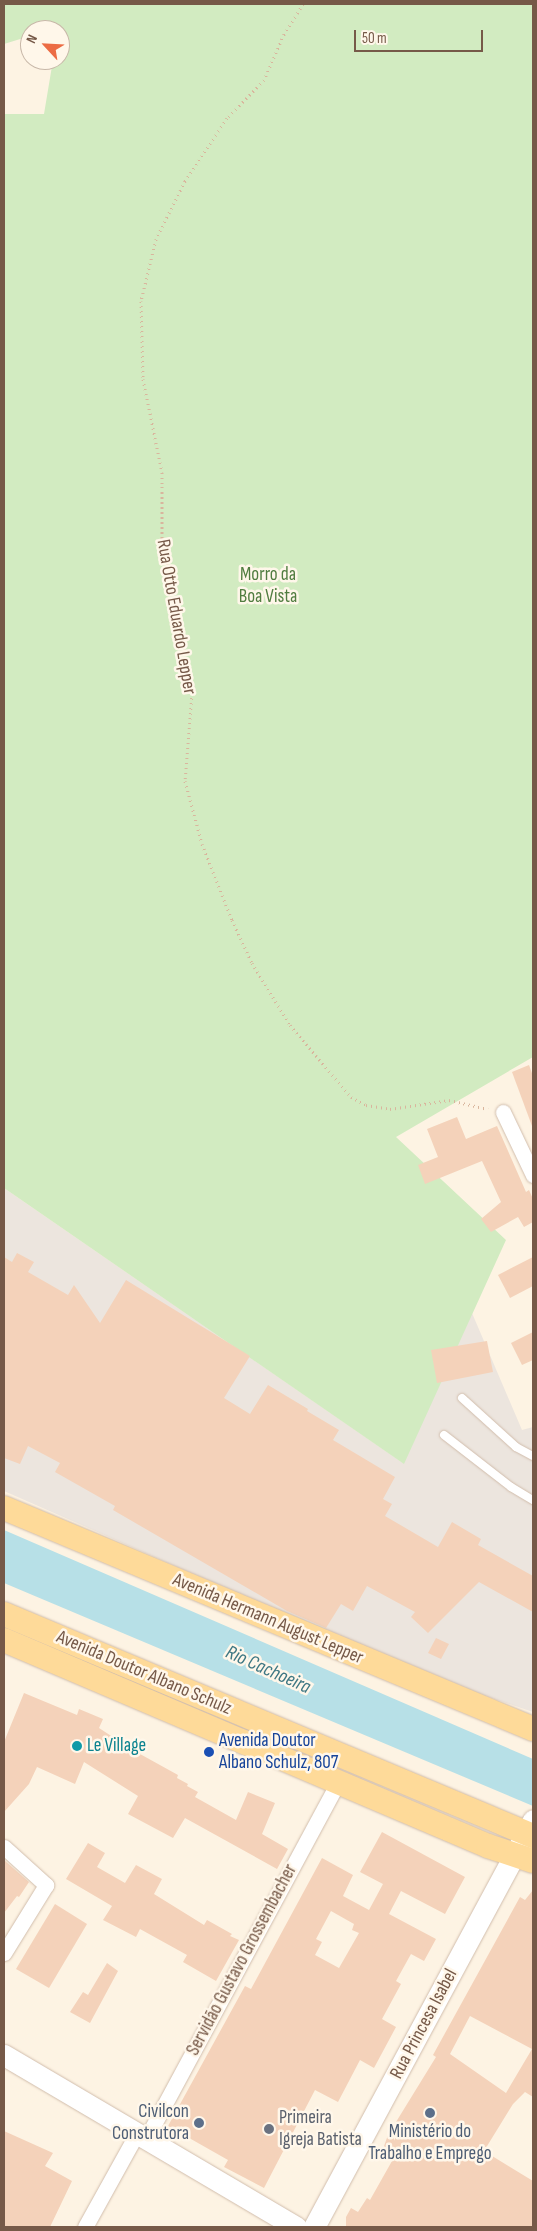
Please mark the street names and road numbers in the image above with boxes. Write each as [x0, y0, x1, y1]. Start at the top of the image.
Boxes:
street label: Rua Otto Eduardo Lepper [151, 538, 201, 696]
street label: Avenida Hermann August Lepper [169, 1569, 367, 1669]
street label: Avenida Doutor Albano Schulz [53, 1626, 235, 1720]
street label: Servidão Gustavo Grossembacher [182, 1860, 302, 2060]
street label: Rua Princesa Isabel [385, 1965, 463, 2083]

